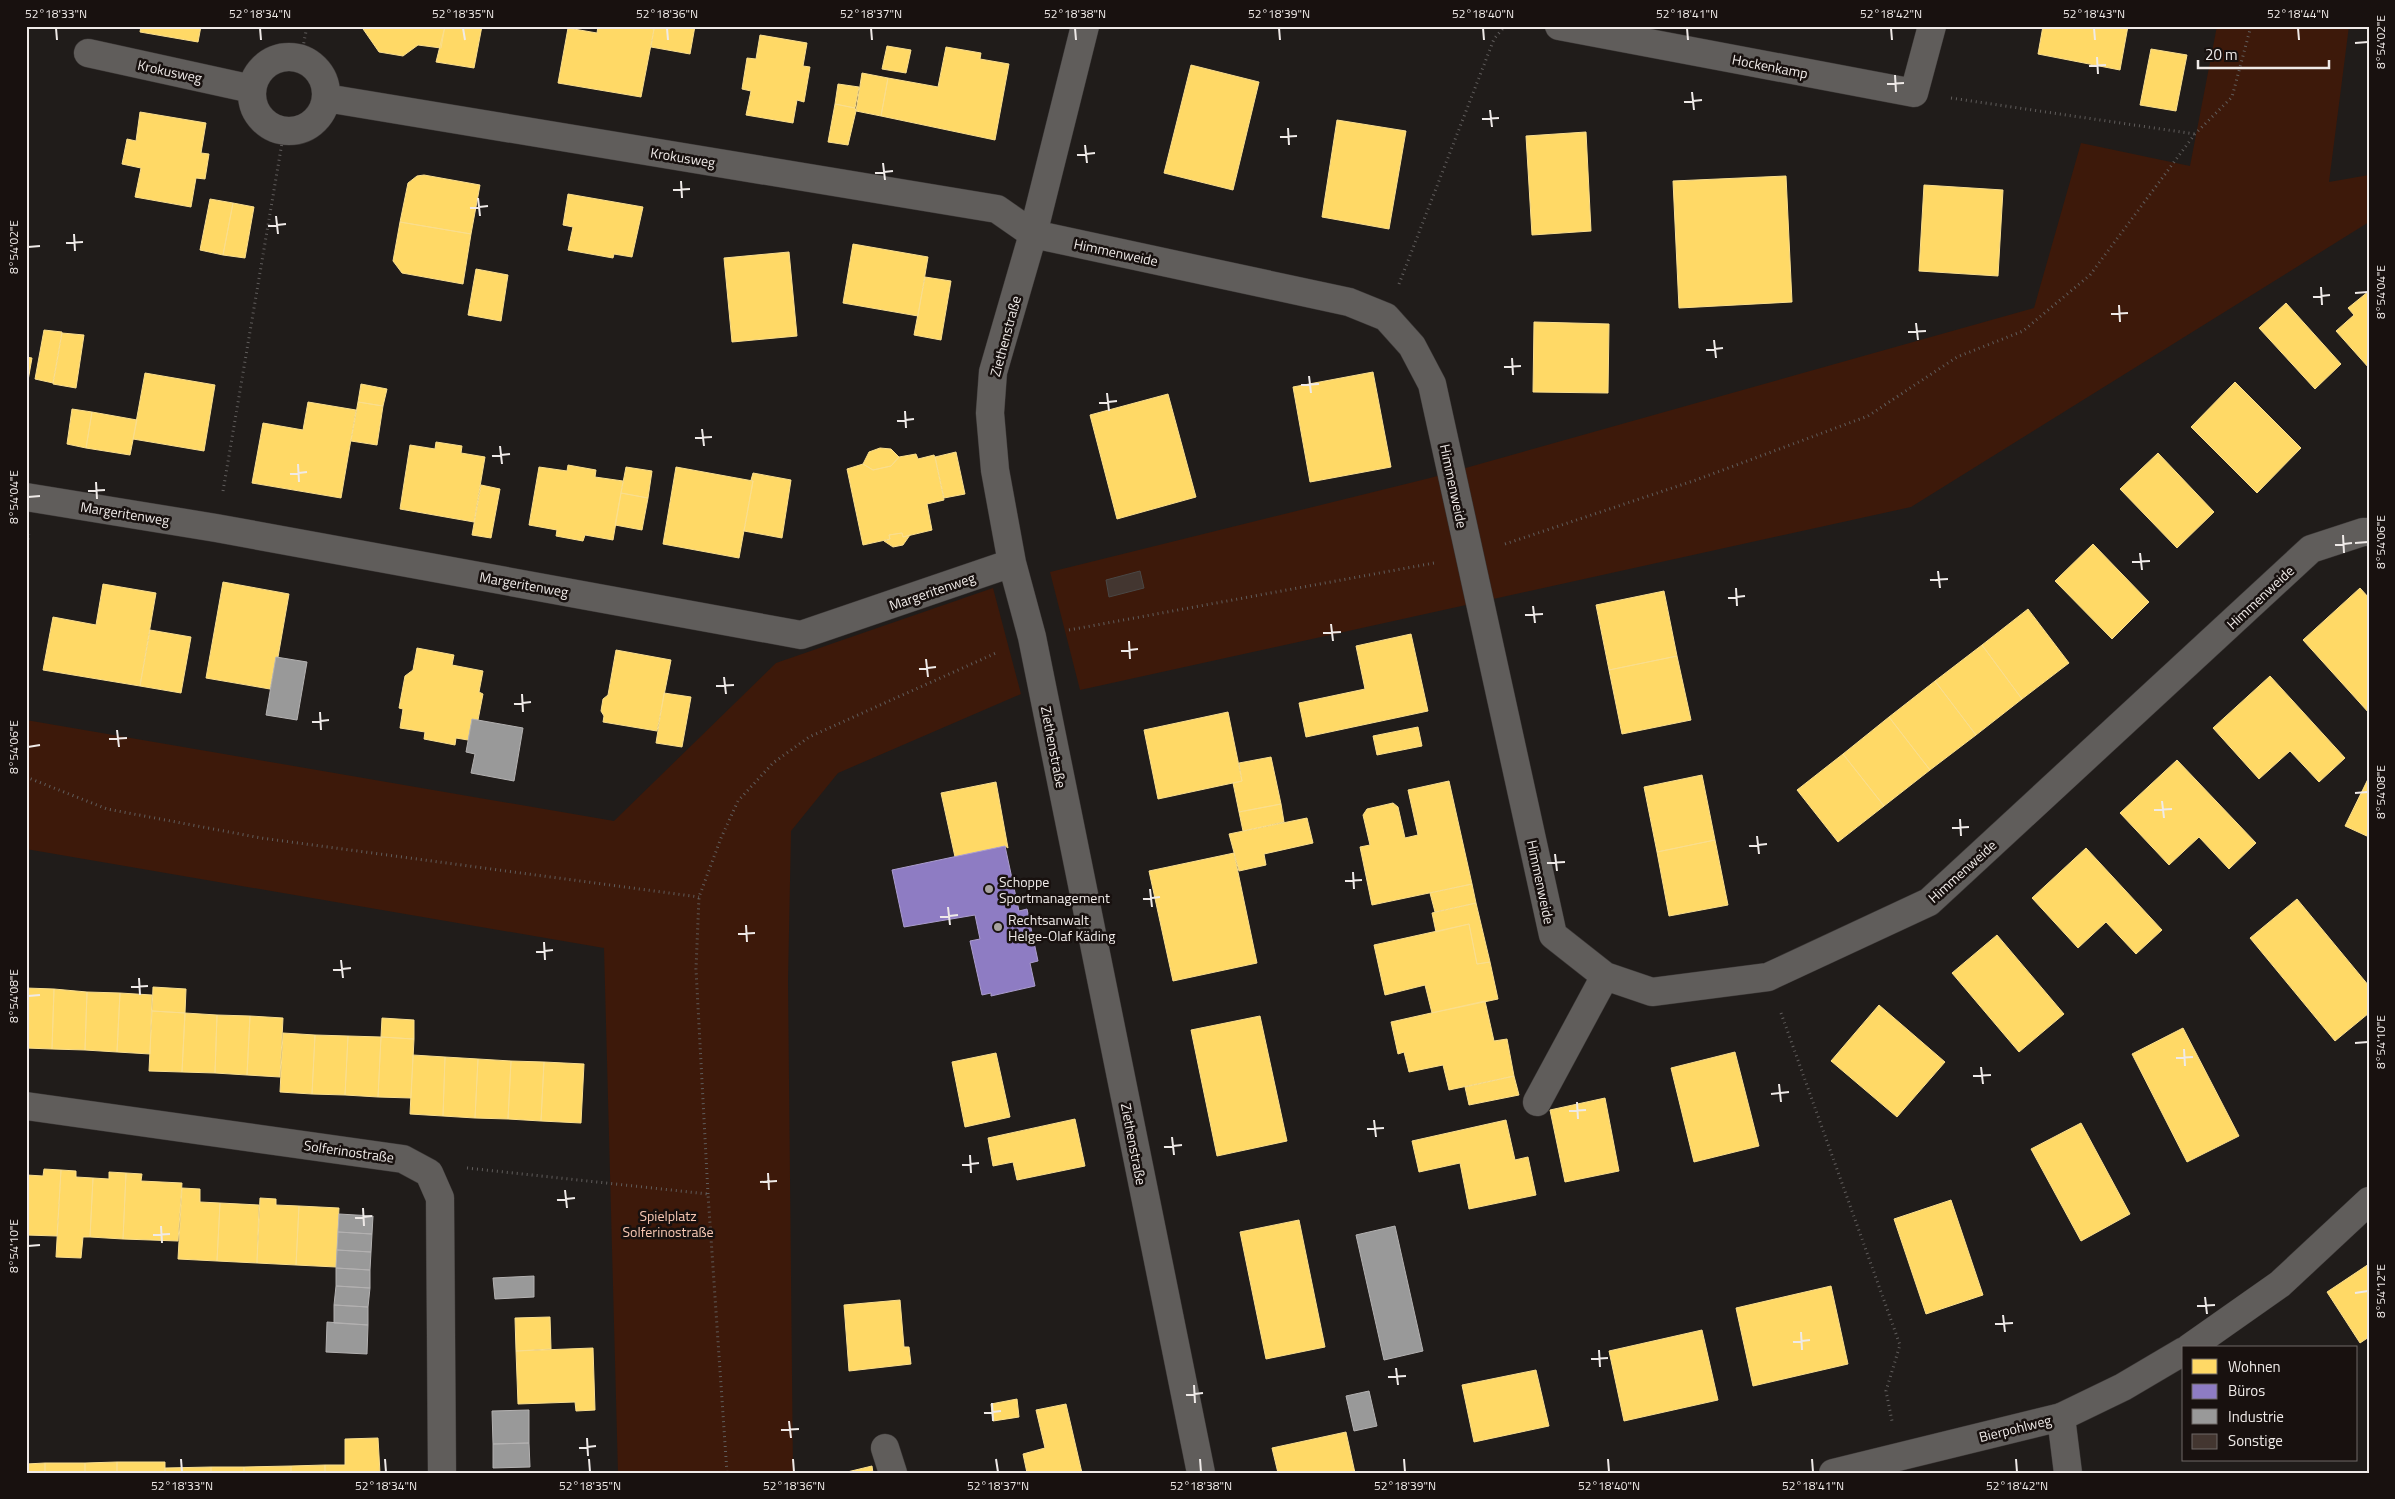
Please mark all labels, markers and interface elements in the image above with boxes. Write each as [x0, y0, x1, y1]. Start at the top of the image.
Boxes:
text: 52°18'33"N [25, 4, 87, 23]
text: 52°18'34"N [229, 4, 291, 23]
text: 52°18'35"N [432, 4, 494, 23]
text: 52°18'36"N [636, 4, 698, 23]
text: 52°18'37"N [840, 4, 902, 23]
text: 52°18'38"N [1044, 4, 1106, 23]
text: 52°18'39"N [1248, 4, 1310, 23]
text: 52°18'40"N [1452, 4, 1514, 23]
text: 52°18'41"N [1656, 4, 1718, 23]
text: 52°18'42"N [1860, 4, 1922, 23]
text: 52°18'43"N [2063, 4, 2125, 23]
text: 52°18'44"N [2267, 4, 2329, 23]
text: 8°54'02"E [2371, 15, 2390, 69]
scale bar [2198, 38, 2329, 70]
text: 20 m [2205, 43, 2238, 66]
street label: Hockenkamp [1730, 48, 1810, 84]
street label: Krokusweg [136, 54, 204, 88]
street label: Krokusweg [649, 142, 717, 172]
text: 8°54'02"E [4, 220, 23, 274]
street label: Himmenweide [1072, 233, 1160, 271]
text: 8°54'04"E [2371, 265, 2390, 319]
street label: Ziethenstraße [984, 293, 1026, 379]
street label: Himmenweide [1435, 442, 1473, 530]
text: 8°54'04"E [4, 470, 23, 524]
street label: Margeritenweg [79, 496, 171, 530]
text: 8°54'06"E [2371, 515, 2390, 569]
street label: Himmenweide [2222, 560, 2298, 634]
street label: Margeritenweg [478, 566, 570, 602]
street label: Margeritenweg [886, 566, 978, 616]
street label: Ziethenstraße [1036, 704, 1072, 790]
text: 8°54'06"E [4, 720, 23, 774]
text: 8°54'08"E [2371, 765, 2390, 819]
street label: Himmenweide [1923, 835, 2001, 907]
street label: Himmenweide [1522, 838, 1560, 926]
place label: Schoppe Sportmanagement [999, 871, 1110, 908]
marker: Schoppe Sportmanagement [983, 883, 995, 895]
place label: Rechtsanwalt Helge-Olaf Käding [1008, 909, 1115, 946]
marker: Rechtsanwalt Helge-Olaf Käding [992, 921, 1004, 933]
text: 8°54'08"E [4, 969, 23, 1023]
text: 8°54'10"E [2371, 1015, 2390, 1069]
street label: Ziethenstraße [1116, 1101, 1152, 1187]
street label: Solferinostraße [302, 1134, 396, 1168]
park label: Spielplatz Solferinostraße [623, 1205, 714, 1242]
text: 8°54'10"E [4, 1219, 23, 1273]
text: 8°54'12"E [2371, 1264, 2390, 1318]
legend [2182, 1346, 2358, 1462]
text: Wohnen [2228, 1355, 2281, 1378]
text: Büros [2228, 1379, 2265, 1402]
text: Industrie [2228, 1405, 2284, 1428]
street label: Bierpohlweg [1977, 1409, 2053, 1447]
text: Sonstige [2228, 1429, 2283, 1452]
text: 52°18'33"N [151, 1476, 213, 1495]
text: 52°18'34"N [355, 1476, 417, 1495]
text: 52°18'35"N [559, 1476, 621, 1495]
text: 52°18'36"N [763, 1476, 825, 1495]
text: 52°18'37"N [967, 1476, 1029, 1495]
text: 52°18'38"N [1170, 1476, 1232, 1495]
text: 52°18'39"N [1374, 1476, 1436, 1495]
text: 52°18'40"N [1578, 1476, 1640, 1495]
text: 52°18'41"N [1782, 1476, 1844, 1495]
text: 52°18'42"N [1986, 1476, 2048, 1495]

